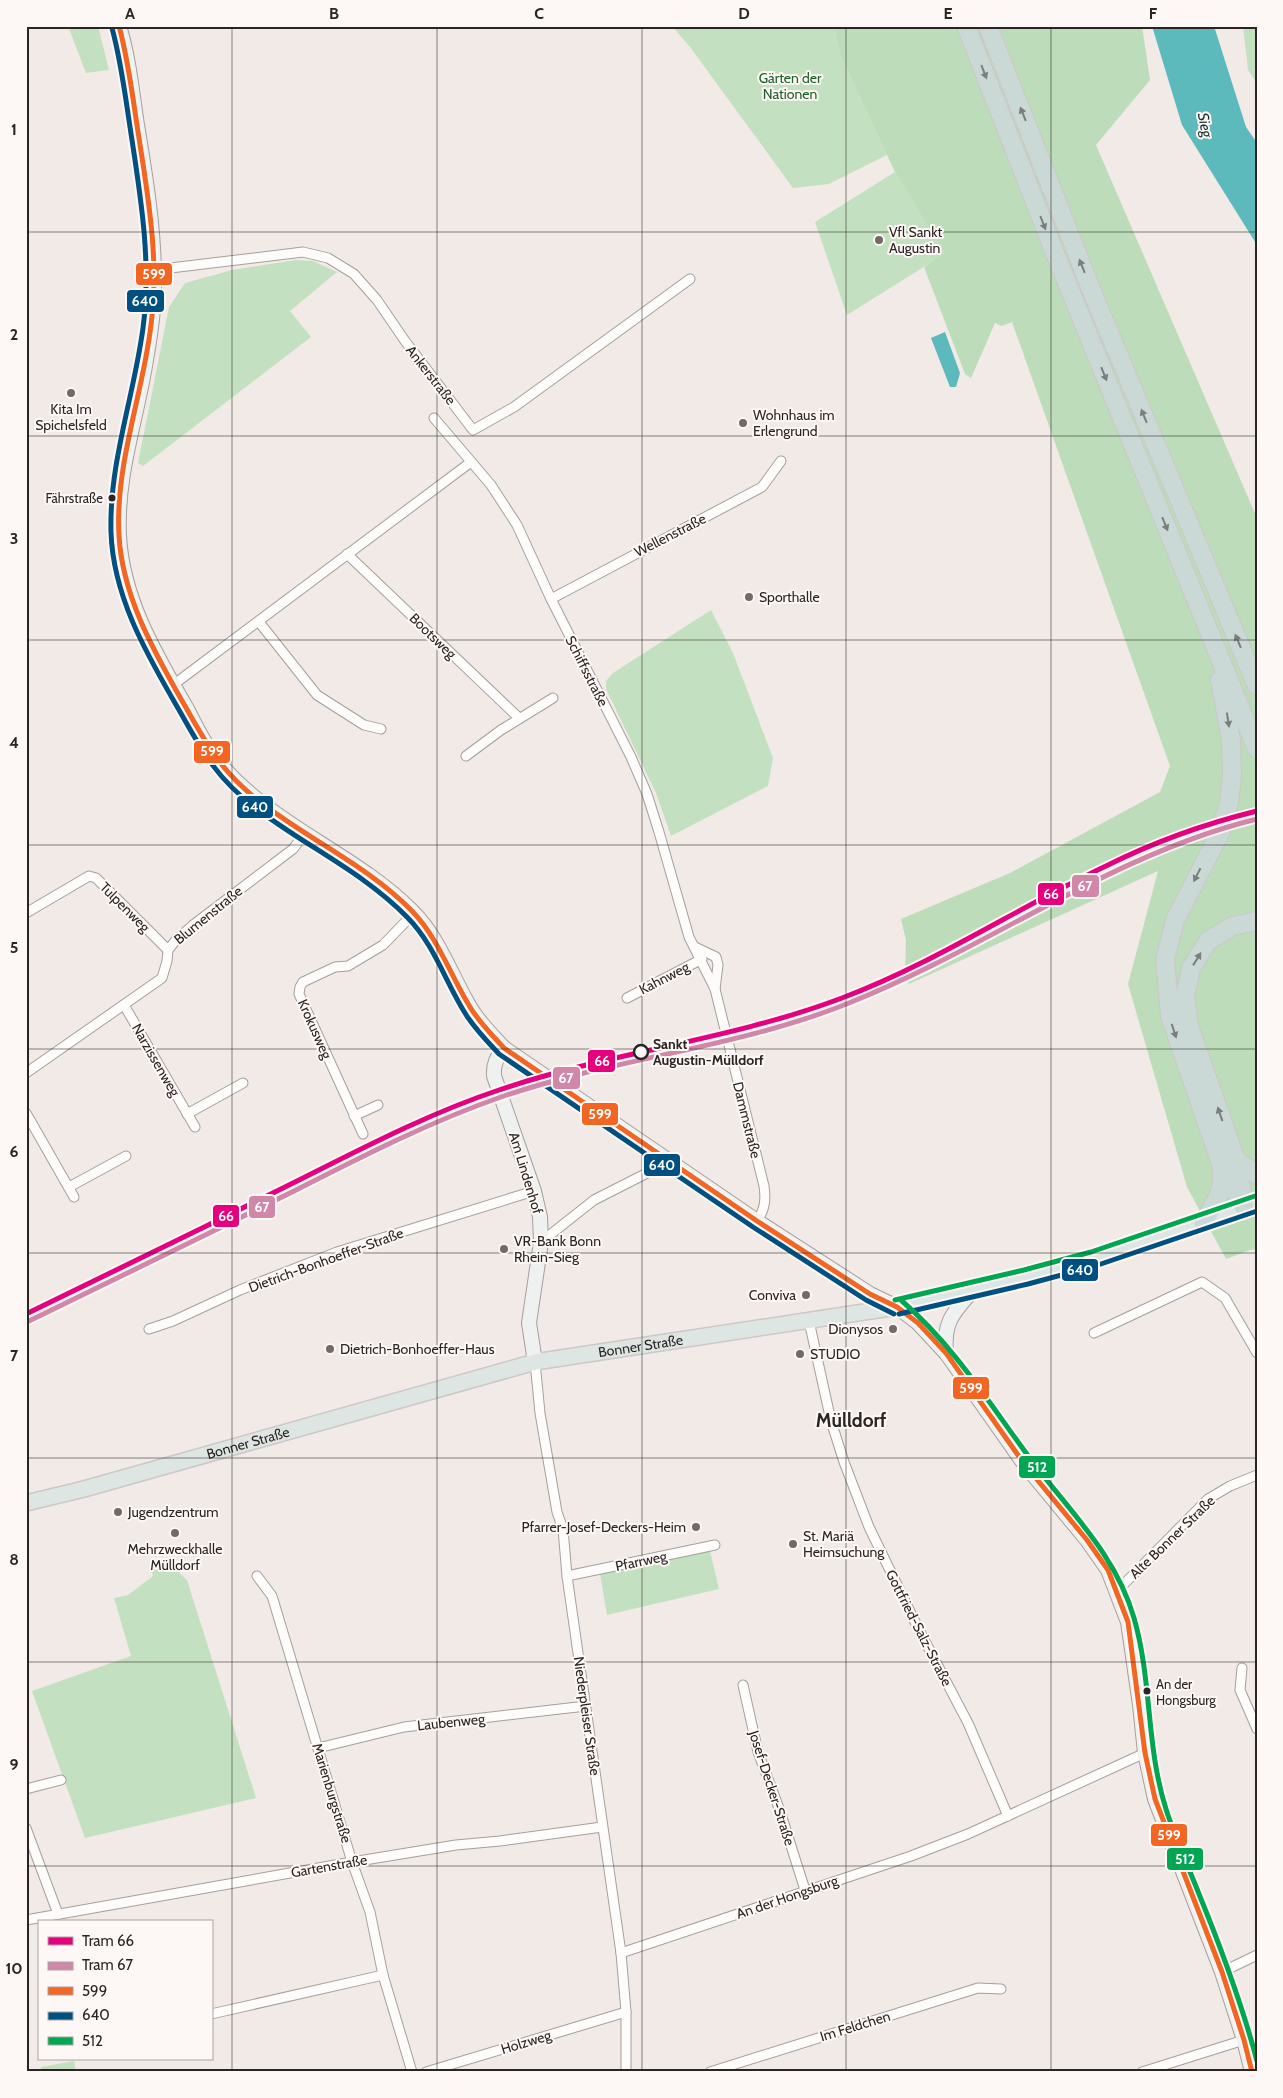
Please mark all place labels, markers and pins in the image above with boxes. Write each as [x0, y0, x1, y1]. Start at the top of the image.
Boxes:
place label: Vfl Sankt Augustin [889, 223, 942, 257]
marker: Vfl Sankt Augustin [873, 234, 885, 246]
marker: Kita Im Spichelsfeld [65, 387, 77, 399]
place label: Kita Im Spichelsfeld [35, 400, 107, 434]
place label: Wohnhaus im Erlengrund [753, 406, 835, 440]
marker: Wohnhaus im Erlengrund [737, 417, 749, 429]
place label: Fährstraße [45, 490, 103, 506]
marker: Fährstraße [107, 493, 117, 503]
place label: Sporthalle [759, 588, 820, 606]
marker: Sporthalle [743, 591, 755, 603]
place label: Sankt Augustin-Mülldorf [653, 1035, 764, 1069]
marker: Sankt Augustin-Mülldorf [633, 1044, 649, 1060]
place label: VR-Bank Bonn Rhein-Sieg [514, 1232, 601, 1266]
marker: VR-Bank Bonn Rhein-Sieg [498, 1243, 510, 1255]
place label: Conviva [749, 1286, 796, 1304]
marker: Conviva [800, 1289, 812, 1301]
place label: Dionysos [828, 1320, 883, 1338]
marker: Dionysos [887, 1323, 899, 1335]
place label: Dietrich-Bonhoeffer-Haus [340, 1340, 495, 1358]
marker: Dietrich-Bonhoeffer-Haus [324, 1343, 336, 1355]
place label: STUDIO [810, 1345, 861, 1363]
marker: STUDIO [794, 1348, 806, 1360]
place label: Jugendzentrum [127, 1503, 219, 1521]
marker: Jugendzentrum [112, 1506, 124, 1518]
place label: Pfarrer-Josef-Deckers-Heim [522, 1518, 686, 1536]
marker: Pfarrer-Josef-Deckers-Heim [690, 1521, 702, 1533]
marker: Mehrzweckhalle Mülldorf [169, 1527, 181, 1539]
place label: St. Mariä Heimsuchung [803, 1527, 885, 1561]
marker: St. Mariä Heimsuchung [787, 1538, 799, 1550]
place label: Mehrzweckhalle Mülldorf [128, 1540, 222, 1574]
place label: An der Hongsburg [1156, 1676, 1216, 1708]
marker: An der Hongsburg [1142, 1686, 1152, 1696]

